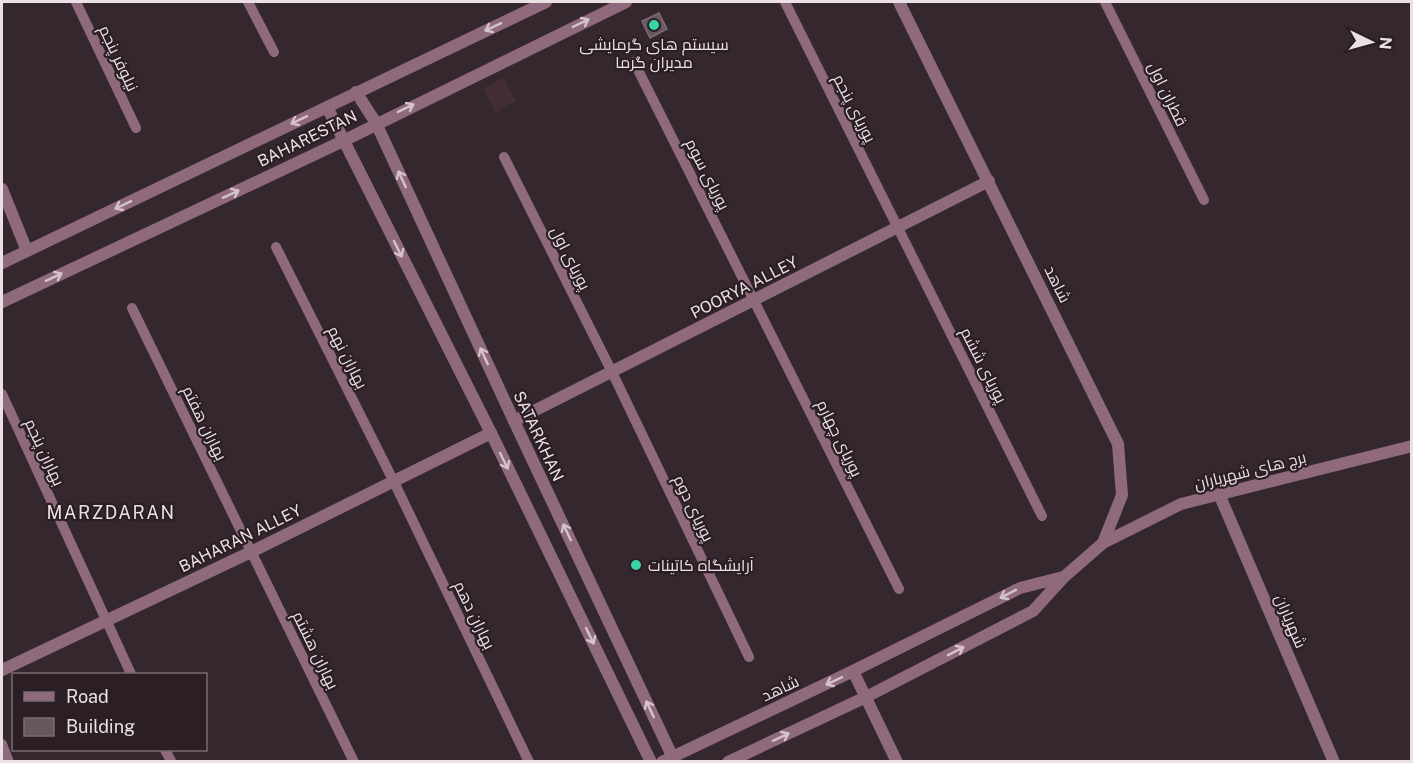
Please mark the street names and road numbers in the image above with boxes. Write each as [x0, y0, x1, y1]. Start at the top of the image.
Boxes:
street label: نیلوفر پنجم [93, 22, 142, 95]
street label: قطران اول [1143, 59, 1191, 130]
street label: پوریای پنجم [827, 71, 880, 147]
street label: BAHARESTAN [254, 106, 360, 171]
street label: پوریای سوم [680, 135, 734, 215]
street label: پوریای اول [545, 223, 595, 295]
street label: POORYA ALLEY [687, 252, 801, 323]
street label: شاهد [1040, 262, 1075, 306]
street label: بهاران نهم [322, 323, 371, 393]
street label: پوریای ششم [955, 324, 1011, 408]
street label: بهاران هفتم [176, 383, 231, 465]
street label: SATARKHAN [509, 388, 568, 484]
street label: پوریای چهارم [811, 397, 867, 481]
street label: بهاران پنجم [19, 416, 68, 490]
street label: برج های شهریاران [1192, 447, 1309, 496]
street label: پوریای دوم [668, 472, 718, 546]
street label: BAHARAN ALLEY [176, 501, 305, 576]
street label: بهاران دهم [448, 578, 499, 653]
street label: شهریاران [1270, 591, 1310, 651]
street label: بهاران هشتم [287, 608, 343, 693]
street label: شاهد [758, 672, 802, 705]

